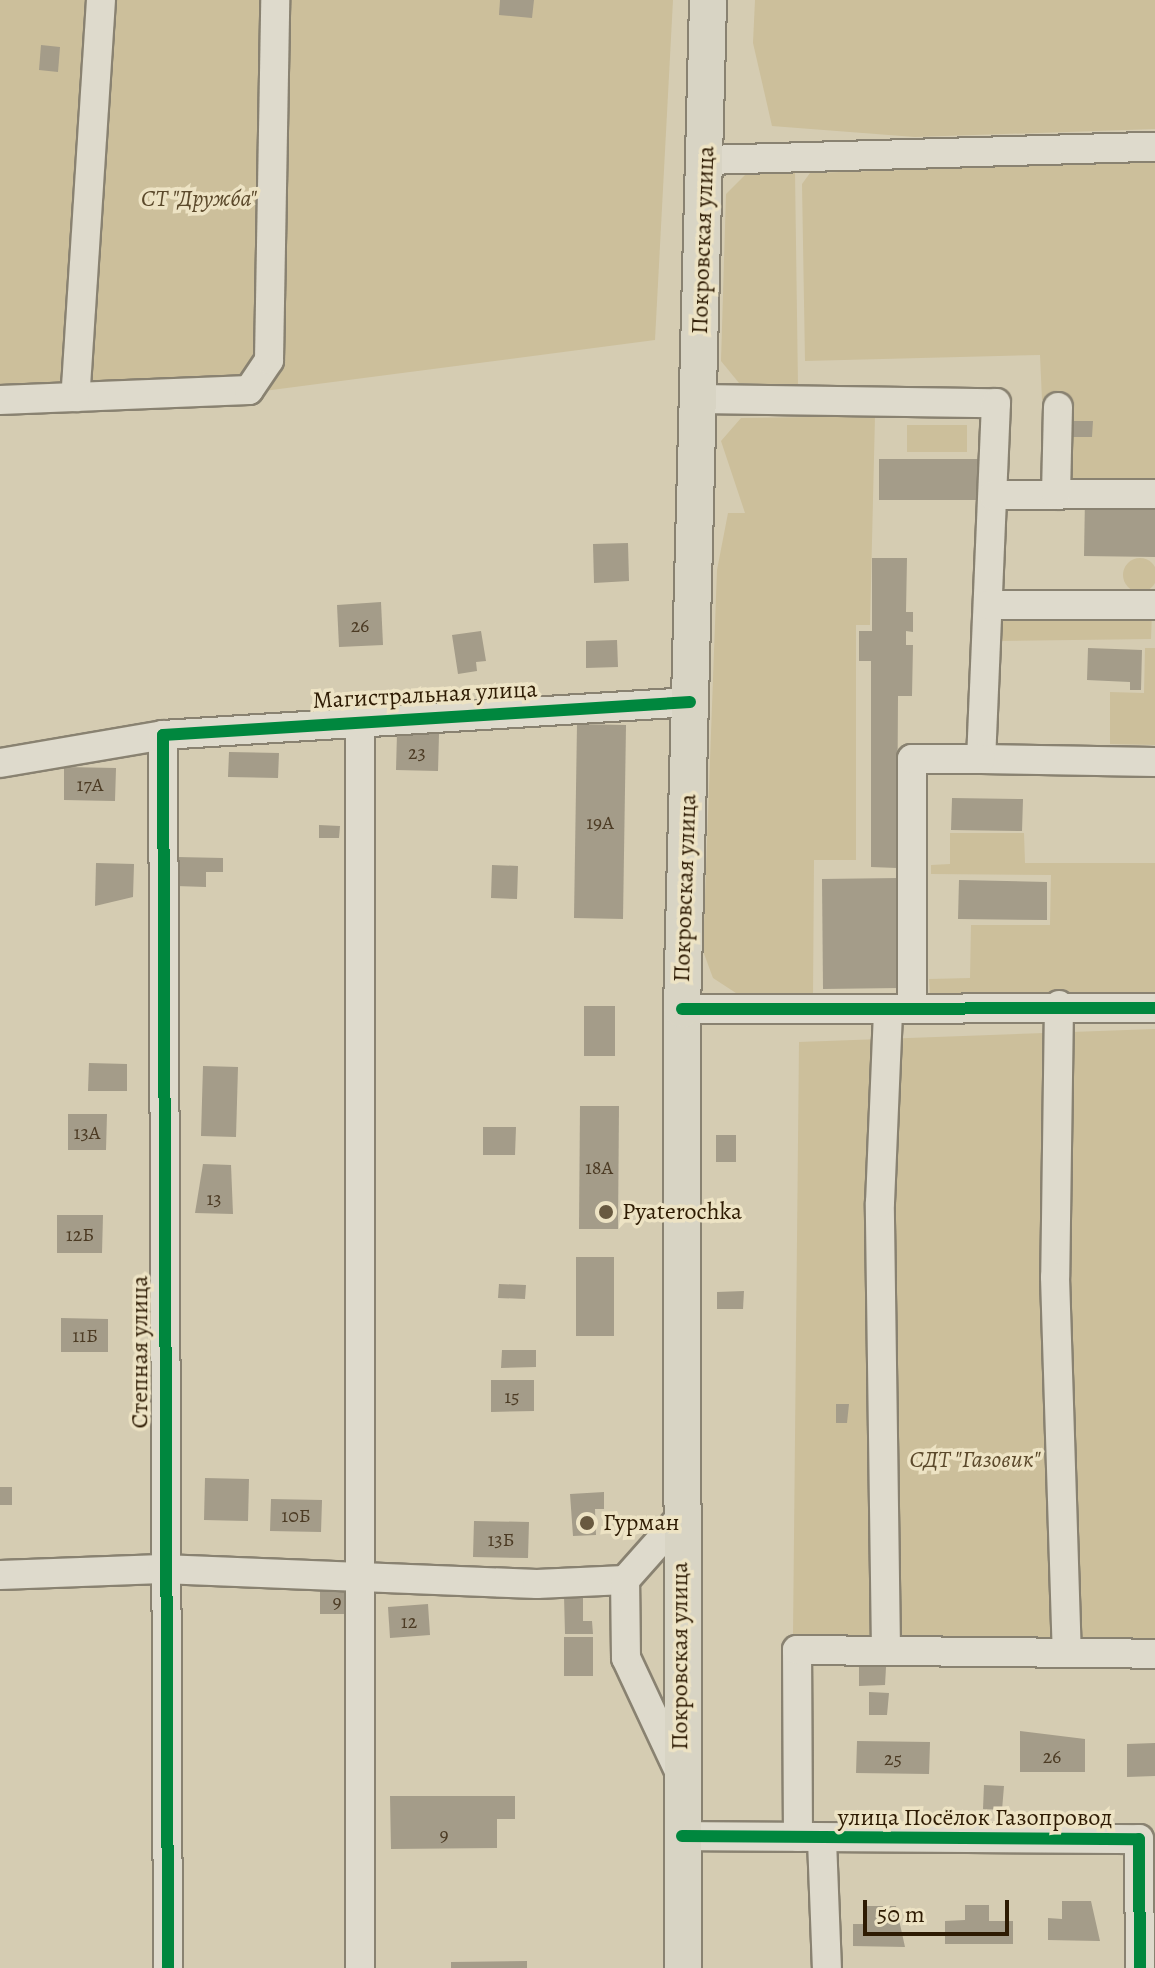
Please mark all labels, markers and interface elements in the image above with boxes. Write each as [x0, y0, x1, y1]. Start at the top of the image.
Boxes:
street label: Покровская улица [685, 145, 721, 335]
park label: СТ "Дружба" [141, 185, 257, 213]
house number: 26 [351, 613, 369, 637]
street label: Магистральная улица [312, 675, 538, 715]
house number: 23 [408, 740, 426, 764]
house number: 17А [77, 772, 103, 796]
street label: Покровская улица [667, 793, 703, 983]
house number: 19А [586, 810, 614, 834]
house number: 13А [74, 1120, 100, 1144]
house number: 18А [585, 1155, 613, 1179]
house number: 13 [206, 1186, 222, 1210]
place label: Pyaterochka [622, 1198, 742, 1226]
marker: Pyaterochka [597, 1203, 615, 1221]
house number: 12Б [66, 1222, 94, 1246]
street label: Степная улица [126, 1276, 154, 1428]
house number: 11Б [72, 1323, 98, 1347]
house number: 15 [504, 1384, 520, 1408]
park label: СДТ "Газовик" [909, 1446, 1041, 1474]
house number: 10Б [281, 1503, 311, 1527]
place label: Гурман [603, 1509, 679, 1537]
marker: Гурман [578, 1514, 596, 1532]
house number: 13Б [487, 1527, 515, 1551]
street label: Покровская улица [666, 1562, 694, 1750]
house number: 9 [332, 1589, 342, 1613]
house number: 12 [401, 1609, 417, 1633]
house number: 26 [1043, 1744, 1061, 1768]
house number: 25 [884, 1746, 902, 1770]
street label: улица Посёлок Газопровод [838, 1804, 1112, 1832]
house number: 9 [439, 1822, 449, 1846]
scale bar [867, 1884, 1013, 1934]
text: 50 m [877, 1898, 925, 1930]

